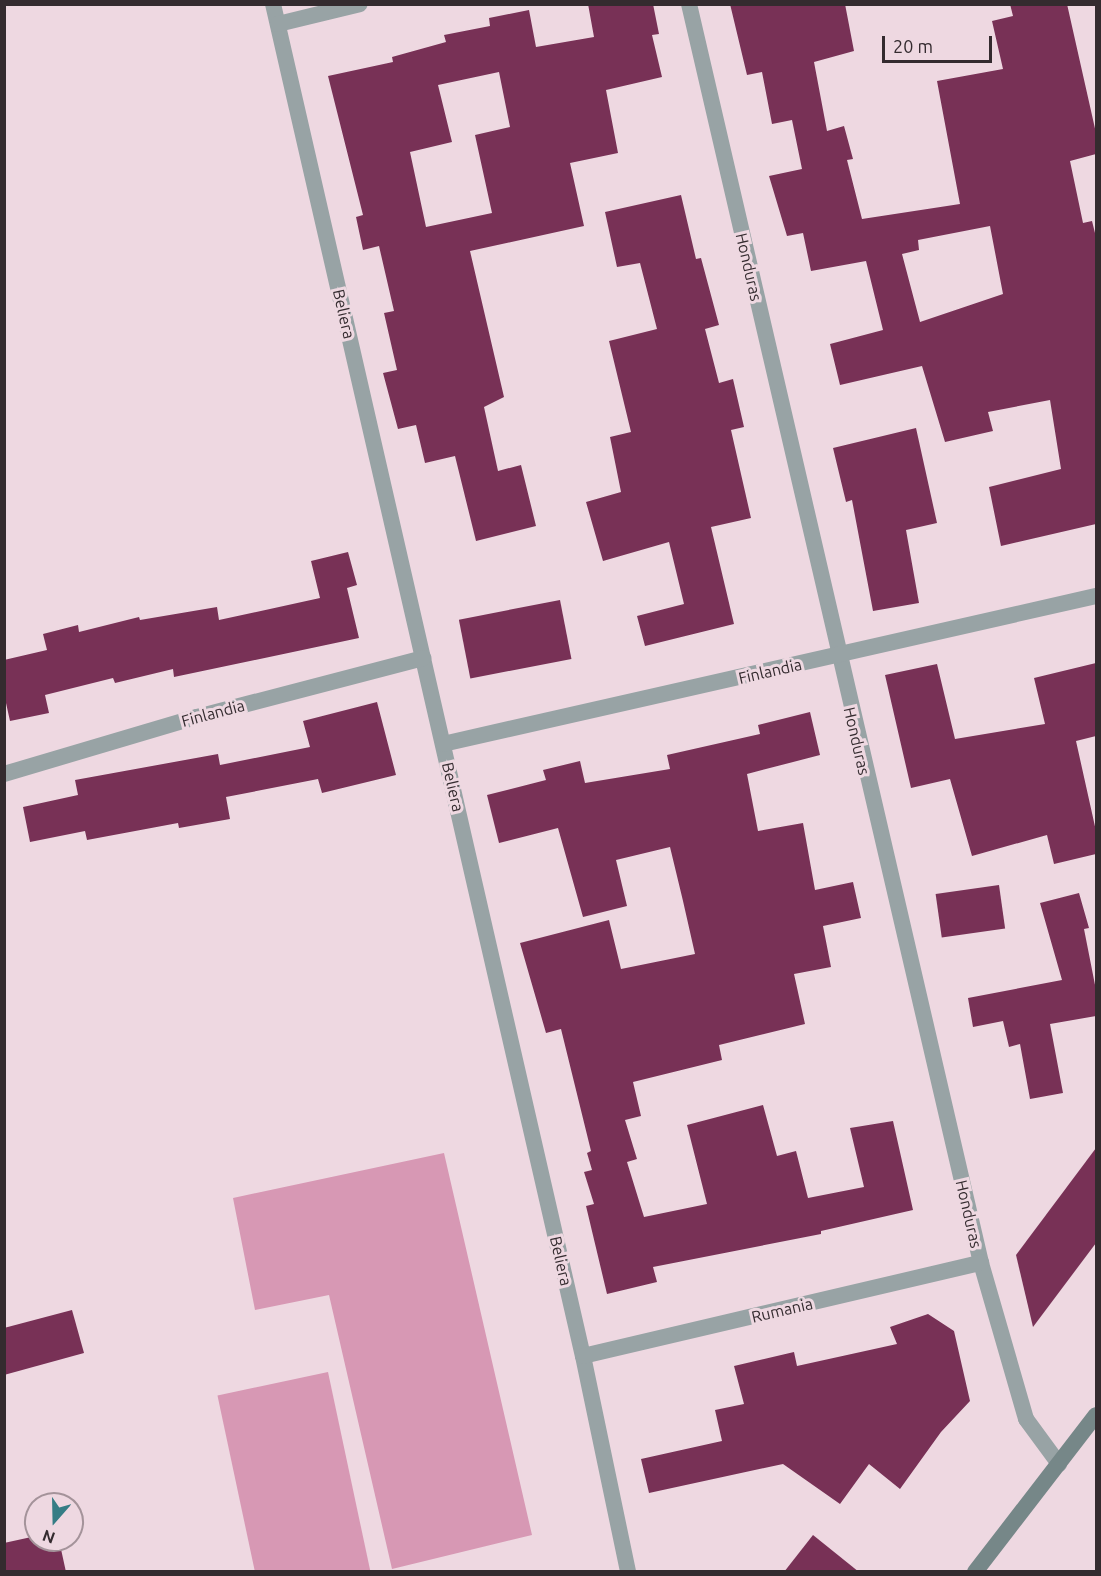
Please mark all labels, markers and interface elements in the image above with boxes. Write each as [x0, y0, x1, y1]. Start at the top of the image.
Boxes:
scale bar [885, 24, 994, 62]
text: 20 m [893, 36, 933, 56]
street label: Honduras [732, 231, 766, 303]
street label: Beliera [329, 287, 359, 341]
street label: Finlandia [736, 654, 804, 688]
street label: Finlandia [179, 695, 247, 731]
street label: Honduras [840, 705, 874, 777]
street label: Beliera [438, 760, 468, 814]
street label: Honduras [952, 1178, 986, 1250]
street label: Beliera [546, 1234, 576, 1288]
street label: Rumania [749, 1294, 815, 1326]
north arrow [24, 1492, 84, 1552]
text: N [40, 1527, 57, 1548]

